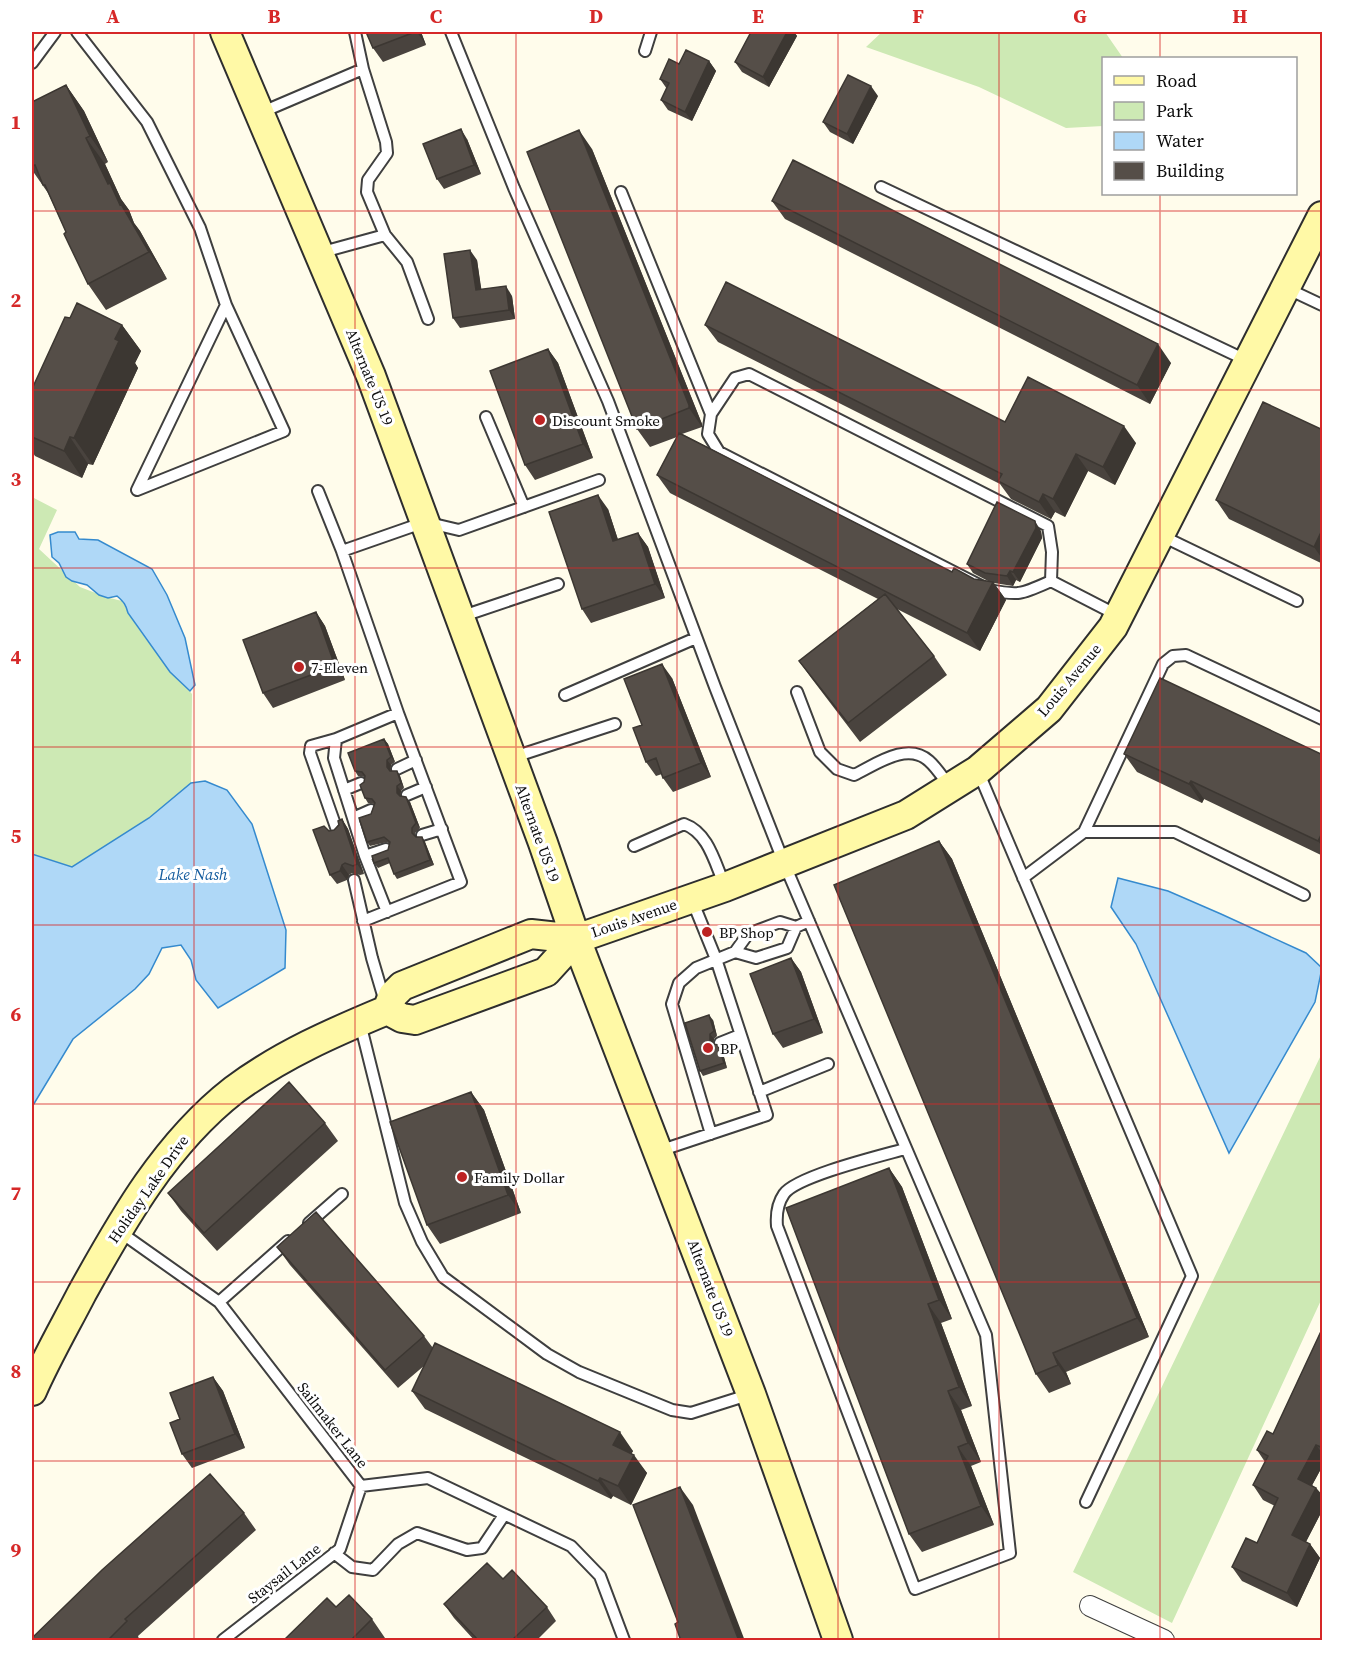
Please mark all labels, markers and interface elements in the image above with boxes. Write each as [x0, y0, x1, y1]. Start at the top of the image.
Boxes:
text: A [106, 2, 120, 30]
text: B [267, 2, 281, 30]
text: C [430, 2, 442, 30]
text: D [589, 2, 603, 30]
text: E [752, 2, 764, 30]
text: F [912, 2, 924, 30]
text: G [1073, 2, 1087, 30]
text: H [1232, 2, 1248, 30]
legend [1102, 57, 1297, 195]
text: Road [1156, 68, 1197, 93]
text: Park [1156, 98, 1193, 123]
text: 1 [11, 108, 21, 136]
text: Water [1156, 128, 1204, 153]
text: Building [1156, 158, 1224, 183]
text: 2 [11, 286, 22, 314]
street label: Alternate US 19 [341, 325, 399, 429]
place label: Discount Smoke [552, 410, 660, 431]
marker: Discount Smoke [533, 413, 547, 427]
text: 3 [11, 465, 22, 493]
street label: Louis Avenue [1032, 639, 1106, 721]
text: 4 [11, 643, 22, 671]
place label: 7-Eleven [311, 657, 368, 678]
marker: 7-Eleven [292, 660, 306, 674]
street label: Alternate US 19 [511, 781, 565, 885]
text: 5 [11, 822, 22, 850]
water label: Lake Nash [157, 863, 228, 885]
street label: Louis Avenue [588, 893, 680, 942]
place label: BP Shop [719, 922, 774, 943]
marker: BP Shop [700, 925, 714, 939]
text: 6 [11, 1000, 22, 1028]
place label: BP [720, 1038, 738, 1059]
marker: BP [701, 1041, 715, 1055]
street label: Holiday Lake Drive [103, 1131, 193, 1247]
place label: Family Dollar [474, 1167, 565, 1188]
marker: Family Dollar [455, 1170, 469, 1184]
text: 7 [11, 1179, 22, 1207]
street label: Alternate US 19 [683, 1236, 739, 1340]
text: 8 [11, 1357, 21, 1385]
street label: Sailmaker Lane [293, 1378, 374, 1473]
text: 9 [11, 1536, 22, 1564]
street label: Staysail Lane [243, 1538, 325, 1608]

